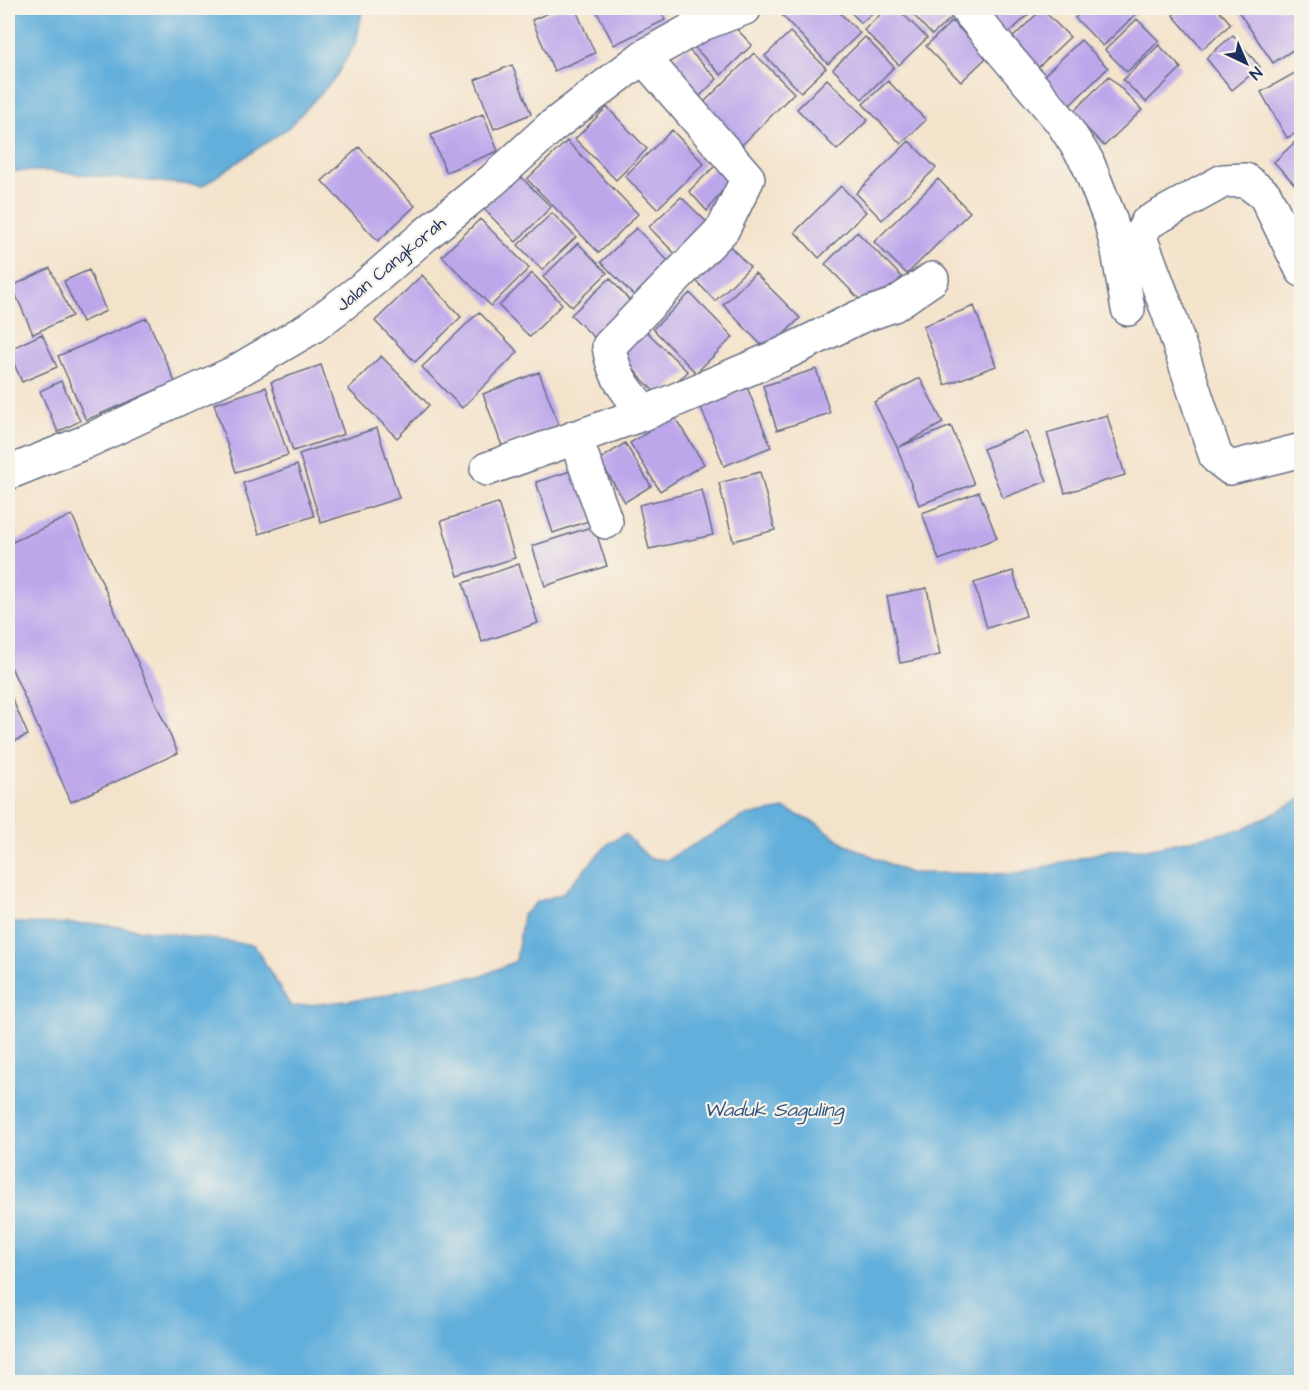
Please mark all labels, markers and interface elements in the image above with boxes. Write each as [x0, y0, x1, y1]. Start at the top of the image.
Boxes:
north arrow [1216, 33, 1276, 93]
text: N [1244, 62, 1267, 84]
street label: Jalan Cangkorah [331, 211, 452, 318]
water label: Waduk Saguling [704, 1096, 846, 1125]

